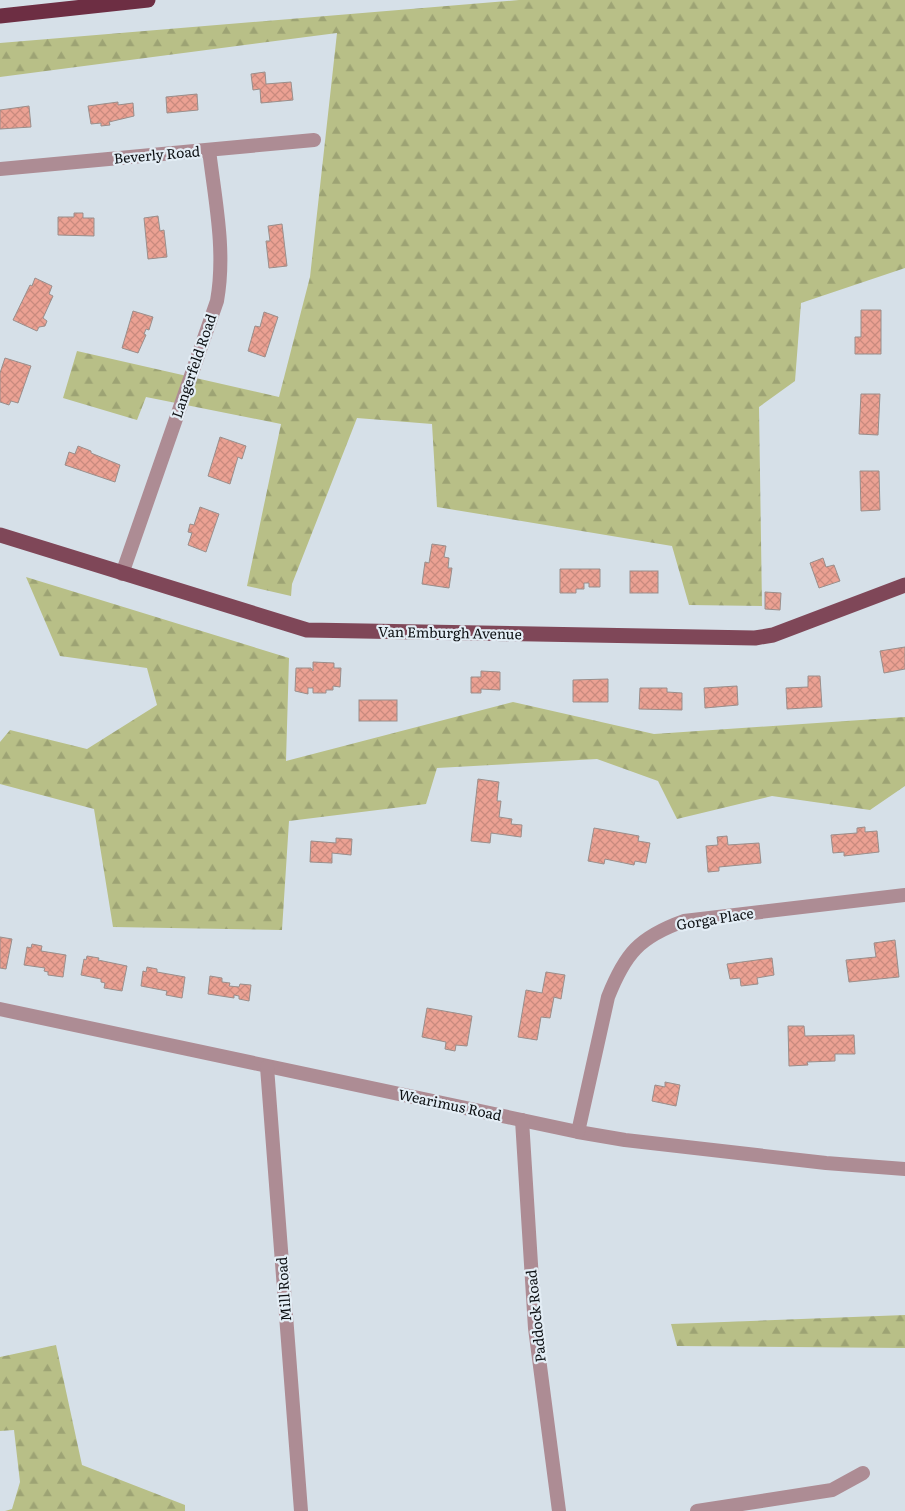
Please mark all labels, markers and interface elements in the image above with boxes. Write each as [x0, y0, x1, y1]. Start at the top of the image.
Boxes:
street label: Beverly Road [113, 140, 201, 168]
street label: Langerfeld Road [166, 310, 220, 421]
street label: Van Emburgh Avenue [378, 621, 522, 643]
street label: Gorga Place [675, 902, 755, 934]
street label: Wearimus Road [397, 1083, 504, 1125]
street label: Mill Road [271, 1256, 295, 1322]
street label: Paddock Road [520, 1268, 550, 1363]

